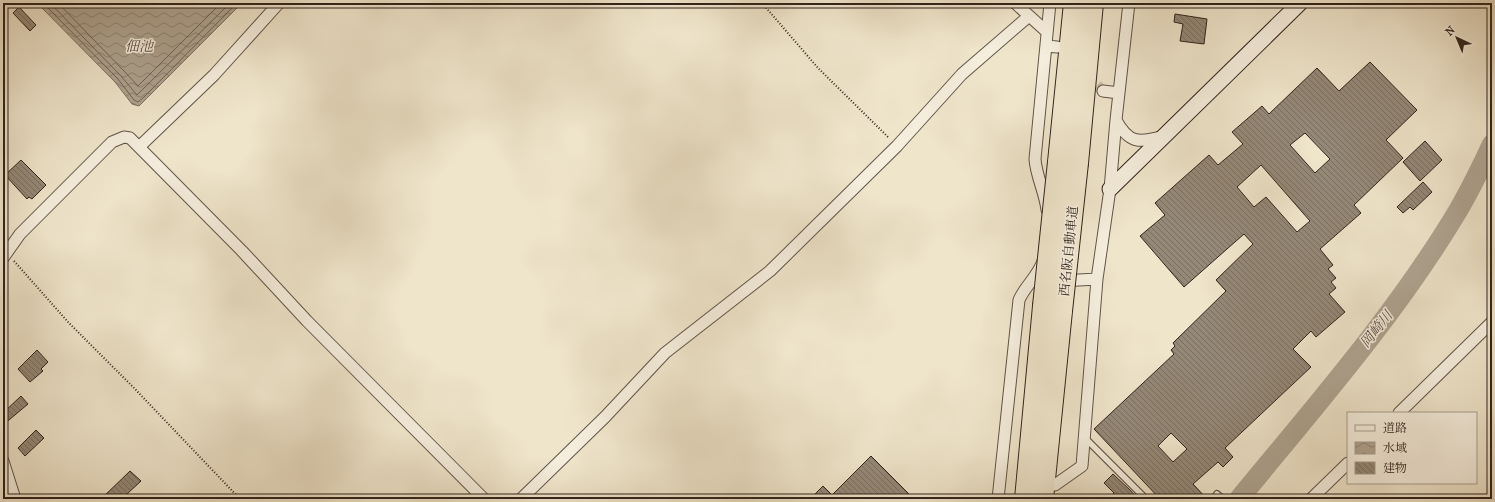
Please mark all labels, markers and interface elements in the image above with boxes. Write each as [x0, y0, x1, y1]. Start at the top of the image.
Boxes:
north arrow [1437, 18, 1477, 58]
text: N [1443, 23, 1458, 39]
water label: 佃池 [125, 38, 155, 55]
street label: 西名阪自動車道 [1056, 205, 1081, 297]
water label: 岡崎川 [1357, 306, 1397, 351]
legend [1347, 412, 1477, 484]
text: 道路 [1383, 421, 1407, 435]
text: 水域 [1383, 441, 1407, 455]
text: 建物 [1383, 461, 1407, 475]

